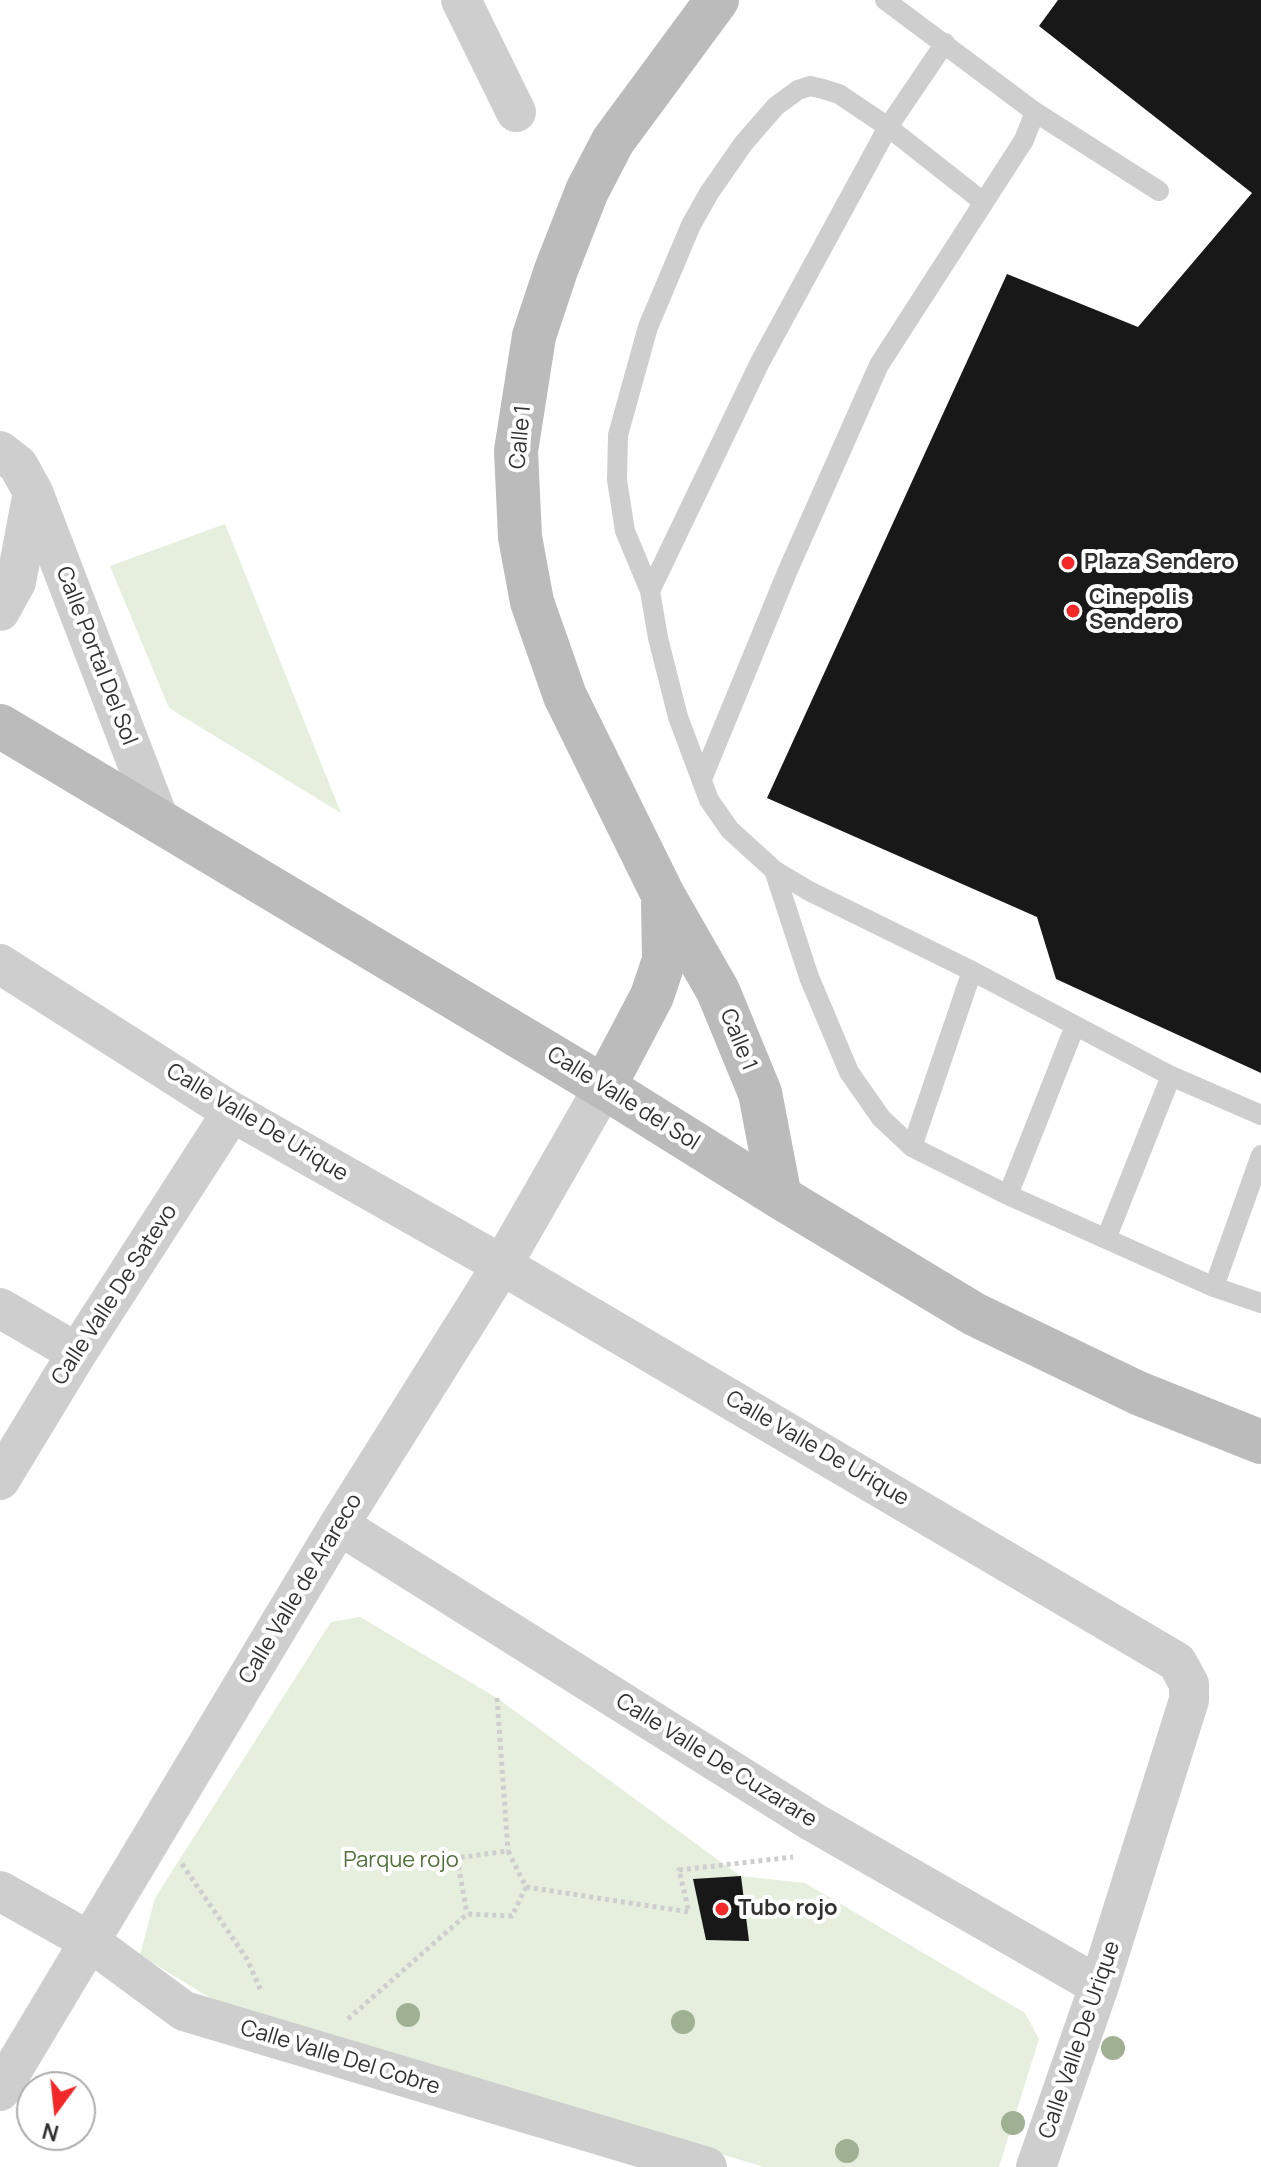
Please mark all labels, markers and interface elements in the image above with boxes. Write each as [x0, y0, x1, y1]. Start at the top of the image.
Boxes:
street label: Calle 1 [505, 404, 537, 470]
place label: Plaza Sendero [1084, 550, 1235, 576]
marker: Plaza Sendero [1059, 554, 1077, 572]
street label: Calle Portal Del Sol [50, 563, 142, 749]
place label: Cinepolis Sendero [1089, 585, 1189, 636]
marker: Cinepolis Sendero [1064, 602, 1082, 620]
street label: Calle 1 [714, 1005, 762, 1075]
street label: Calle Valle del Sol [542, 1042, 704, 1156]
street label: Calle Valle De Urique [161, 1058, 353, 1188]
street label: Calle Valle De Satevo [47, 1200, 183, 1390]
street label: Calle Valle De Urique [721, 1386, 913, 1512]
street label: Calle Valle de Arareco [234, 1489, 368, 1689]
street label: Calle Valle De Cuzarare [611, 1688, 821, 1834]
park label: Parque rojo [343, 1848, 459, 1874]
place label: Tubo rojo [738, 1896, 838, 1922]
marker: Tubo rojo [713, 1900, 731, 1918]
street label: Calle Valle De Urique [1034, 1938, 1126, 2142]
street label: Calle Valle Del Cobre [237, 2015, 443, 2101]
north arrow [16, 2071, 96, 2151]
text: N [39, 2116, 62, 2149]

